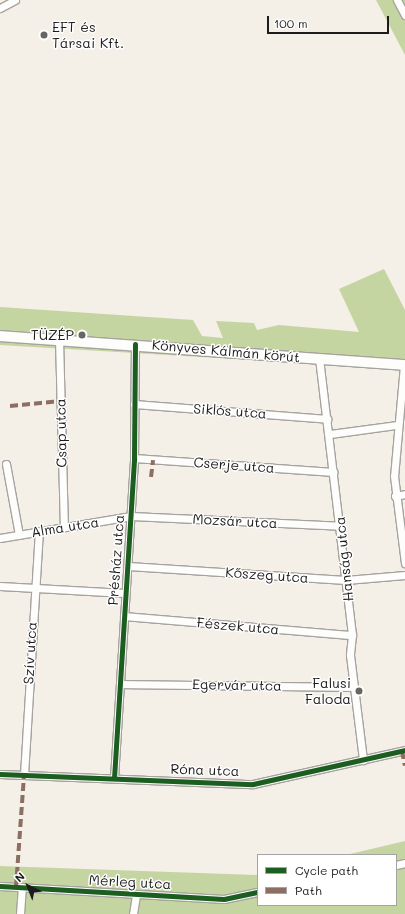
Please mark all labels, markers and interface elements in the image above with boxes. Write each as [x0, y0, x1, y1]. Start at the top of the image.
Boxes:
scale bar [269, 8, 391, 34]
text: 100 m [274, 15, 308, 31]
place label: EFT és Társai Kft. [52, 19, 124, 52]
marker: EFT és Társai Kft. [39, 30, 49, 40]
place label: TÜZÉP [31, 327, 74, 343]
marker: TÜZÉP [77, 330, 87, 340]
street label: Könyves Kálmán körút [151, 336, 301, 366]
street label: Csap utca [52, 398, 70, 468]
street label: Siklós utca [193, 400, 267, 422]
street label: Cserje utca [193, 454, 275, 476]
street label: Mozsár utca [192, 510, 278, 532]
street label: Alma utca [30, 513, 100, 541]
street label: Présház utca [104, 514, 128, 606]
street label: Hanság utca [331, 516, 357, 602]
street label: Kőszeg utca [225, 564, 309, 586]
street label: Fészek utca [196, 614, 280, 638]
street label: Szív utca [20, 621, 40, 685]
place label: Falusi Faloda [305, 675, 351, 708]
street label: Egervár utca [192, 676, 282, 694]
marker: Falusi Faloda [354, 686, 364, 696]
street label: Róna utca [170, 760, 240, 780]
legend [257, 854, 397, 906]
text: Cycle path [295, 862, 358, 878]
north arrow [8, 866, 48, 906]
text: N [11, 869, 28, 885]
street label: Mérleg utca [88, 871, 172, 893]
text: Path [295, 882, 322, 898]

